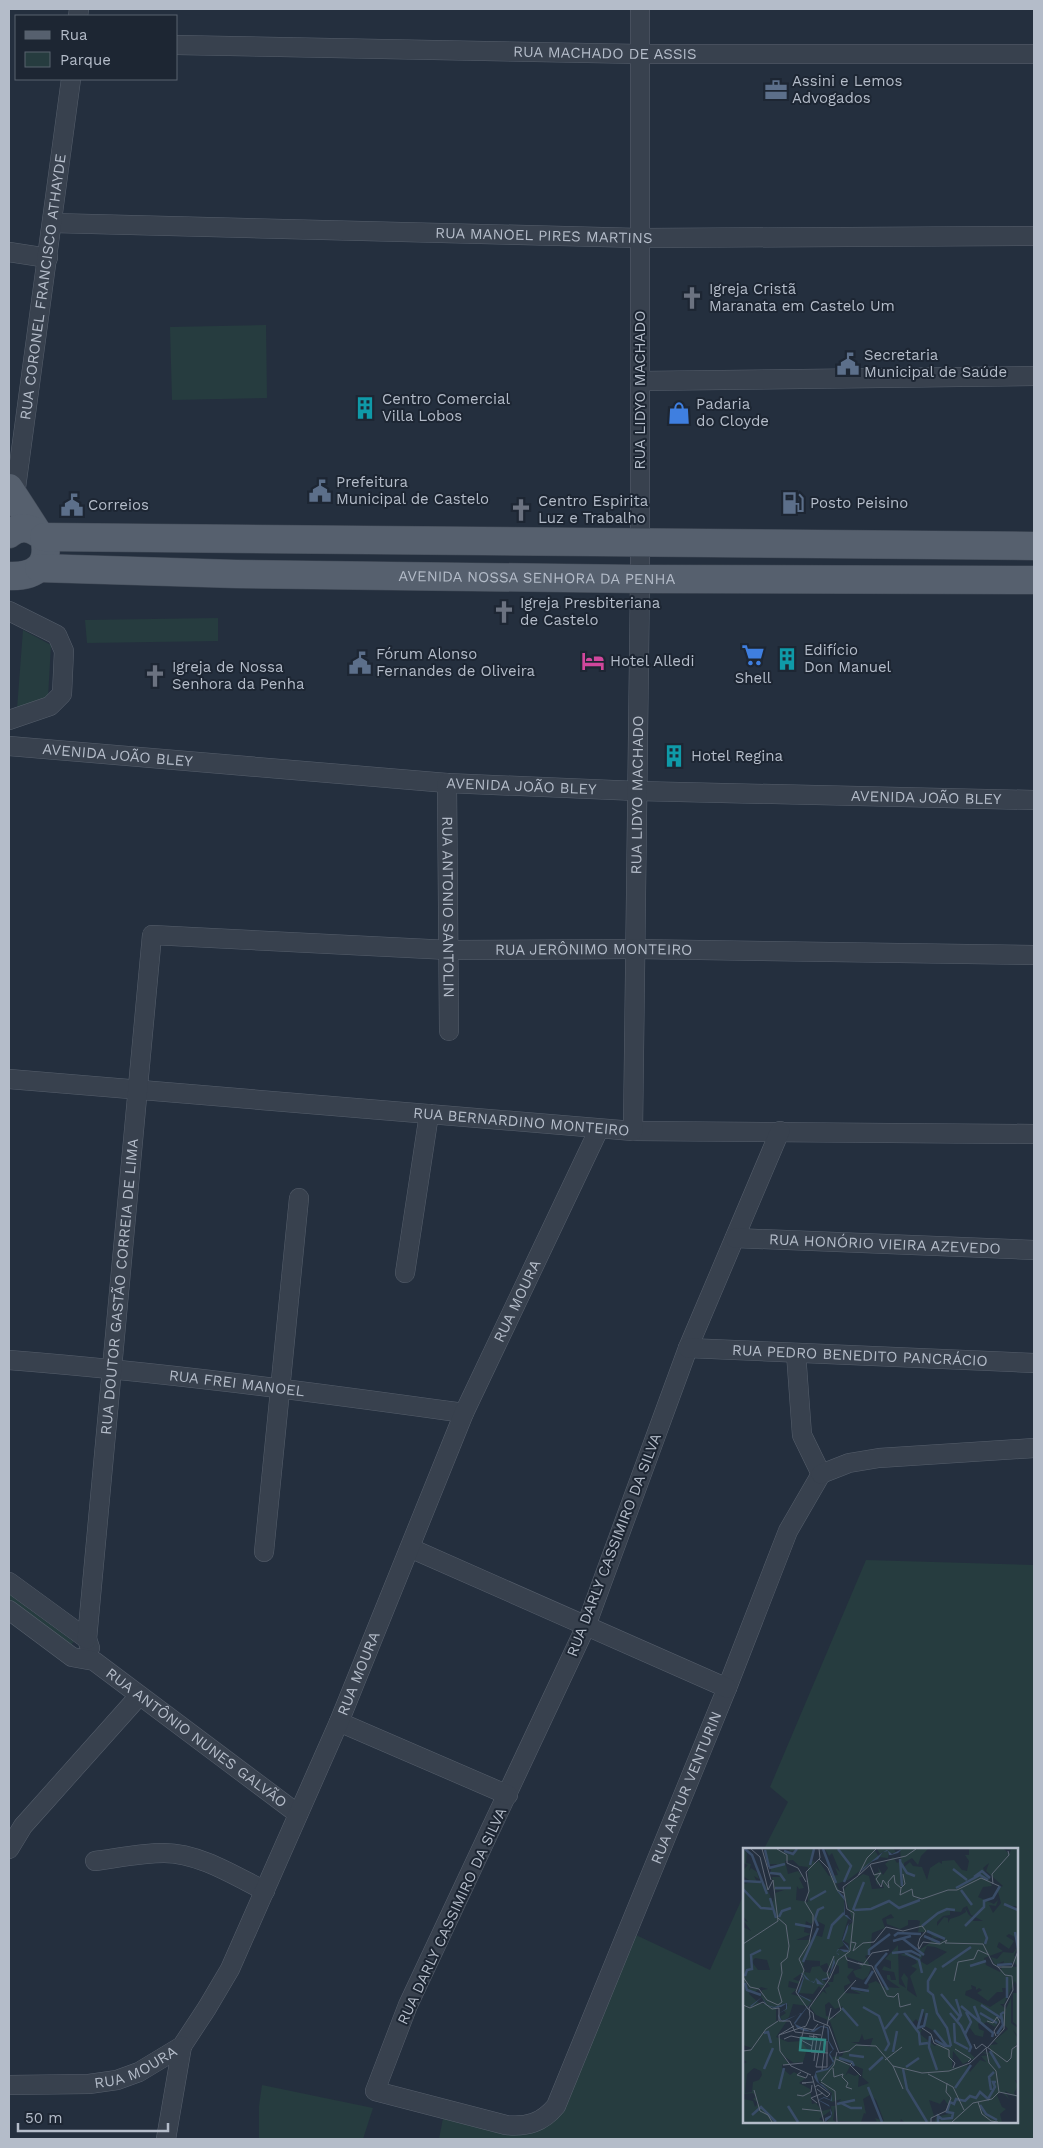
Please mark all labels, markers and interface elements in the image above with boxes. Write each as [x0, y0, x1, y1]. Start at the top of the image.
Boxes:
legend [15, 15, 178, 80]
text: Rua [60, 26, 88, 44]
street label: RUA MACHADO DE ASSIS [513, 43, 697, 63]
text: Parque [60, 51, 111, 69]
place label: Assini e Lemos Advogados [792, 72, 902, 107]
office icon: Assini e Lemos Advogados [763, 77, 789, 103]
street label: RUA CORONEL FRANCISCO ATHAYDE [16, 153, 70, 421]
street label: RUA MANOEL PIRES MARTINS [435, 224, 653, 247]
place label: Igreja Cristã Maranata em Castelo Um [709, 280, 895, 315]
church icon: Igreja Cristã Maranata em Castelo Um [679, 285, 705, 311]
street label: RUA LIDYO MACHADO [631, 311, 649, 469]
place label: Secretaria Municipal de Saúde [864, 346, 1007, 381]
public building icon: Secretaria Municipal de Saúde [835, 351, 861, 377]
place label: Centro Comercial Villa Lobos [382, 390, 510, 425]
building icon: Centro Comercial Villa Lobos [352, 395, 378, 421]
place label: Padaria do Cloyde [696, 395, 769, 430]
shop icon: Padaria do Cloyde [666, 400, 692, 426]
place label: Prefeitura Municipal de Castelo [336, 473, 489, 508]
public building icon: Prefeitura Municipal de Castelo [307, 478, 333, 504]
fuel station icon: Posto Peisino [780, 490, 806, 516]
public building icon: Correios [59, 492, 85, 518]
place label: Centro Espirita Luz e Trabalho [538, 492, 649, 527]
place label: Posto Peisino [810, 494, 908, 512]
place label: Correios [88, 496, 149, 514]
church icon: Centro Espirita Luz e Trabalho [508, 497, 534, 523]
street label: AVENIDA NOSSA SENHORA DA PENHA [398, 567, 676, 588]
place label: Igreja Presbiteriana de Castelo [520, 594, 661, 629]
church icon: Igreja Presbiteriana de Castelo [491, 599, 517, 625]
place label: Edifício Don Manuel [804, 641, 892, 676]
supermarket icon: Shell [740, 642, 766, 668]
place label: Fórum Alonso Fernandes de Oliveira [376, 645, 536, 680]
building icon: Edifício Don Manuel [774, 646, 800, 672]
hotel icon: Hotel Alledi [580, 648, 606, 674]
public building icon: Fórum Alonso Fernandes de Oliveira [347, 650, 373, 676]
place label: Hotel Alledi [610, 652, 694, 670]
place label: Igreja de Nossa Senhora da Penha [172, 658, 305, 693]
church icon: Igreja de Nossa Senhora da Penha [142, 663, 168, 689]
place label: Shell [735, 669, 772, 687]
street label: RUA LIDYO MACHADO [627, 715, 647, 875]
street label: AVENIDA JOÃO BLEY [42, 740, 194, 771]
building icon: Hotel Regina [661, 743, 687, 769]
place label: Hotel Regina [691, 747, 784, 765]
street label: AVENIDA JOÃO BLEY [446, 774, 597, 798]
street label: AVENIDA JOÃO BLEY [851, 787, 1002, 808]
street label: RUA ANTONIO SANTOLIN [438, 816, 458, 998]
street label: RUA JERÔNIMO MONTEIRO [495, 939, 692, 959]
street label: RUA BERNARDINO MONTEIRO [412, 1104, 630, 1140]
street label: RUA DOUTOR GASTÃO CORREIA DE LIMA [97, 1137, 142, 1436]
street label: RUA HONÓRIO VIEIRA AZEVEDO [769, 1230, 1001, 1258]
street label: RUA MOURA [490, 1257, 545, 1345]
street label: RUA PEDRO BENEDITO PANCRÁCIO [732, 1341, 988, 1370]
street label: RUA FREI MANOEL [168, 1366, 306, 1400]
street label: RUA DARLY CASSIMIRO DA SILVA [563, 1431, 665, 1659]
street label: RUA MOURA [334, 1629, 384, 1718]
street label: RUA ANTÔNIO NUNES GALVÃO [102, 1664, 290, 1812]
street label: RUA ARTUR VENTURIN [647, 1709, 725, 1867]
street label: RUA DARLY CASSIMIRO DA SILVA [394, 1804, 510, 2027]
inset map [743, 1848, 1018, 2123]
street label: RUA MOURA [93, 2042, 180, 2092]
scale bar [18, 2100, 168, 2132]
text: 50 m [25, 2109, 62, 2127]

